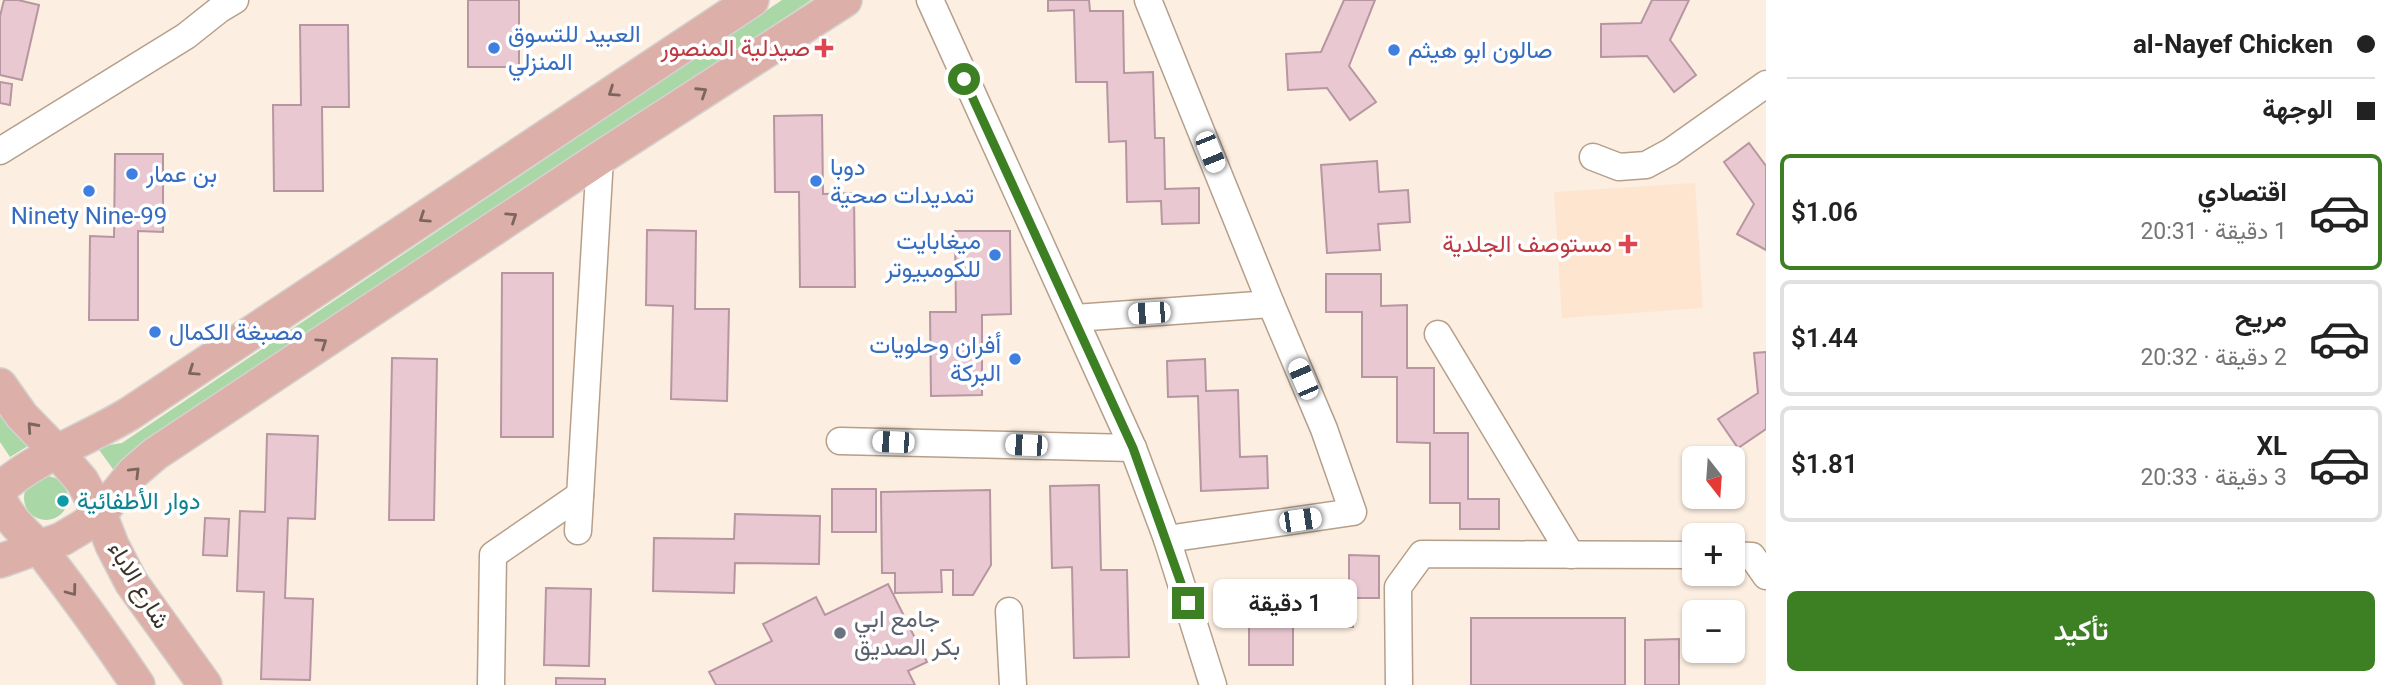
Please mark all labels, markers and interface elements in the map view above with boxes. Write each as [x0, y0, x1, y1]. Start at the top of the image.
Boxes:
place label: العبيد للتسوق المنزلي [508, 20, 641, 81]
text: al-Nayef Chicken [2133, 29, 2333, 59]
place label: صيدلية المنصور [660, 34, 810, 63]
place label: صالون ابو هيثم [1408, 36, 1553, 66]
marker: العبيد للتسوق المنزلي [486, 40, 502, 56]
marker: صيدلية المنصور [816, 40, 832, 56]
marker: صالون ابو هيثم [1386, 42, 1402, 58]
route start [948, 63, 980, 95]
one-way arrow [608, 84, 621, 96]
one-way arrow [694, 88, 707, 101]
text: الوجهة [2262, 94, 2333, 124]
car [1193, 129, 1228, 175]
place label: دوبا تمديدات صحية [830, 153, 974, 209]
place label: بن عمار [145, 160, 217, 189]
marker: بن عمار [124, 166, 140, 182]
marker: دوبا تمديدات صحية [808, 173, 824, 189]
text: اقتصادي [2198, 177, 2287, 207]
icon: car [2308, 181, 2371, 244]
marker: Ninety Nine-99 [81, 183, 97, 199]
text: $1.06 [1791, 197, 1858, 227]
place label: Ninety Nine-99 [11, 202, 167, 230]
one-way arrow [418, 210, 431, 223]
one-way arrow [504, 212, 517, 225]
text: 1 دقيقة · 20:31 [2140, 218, 2287, 245]
place label: ميغابايت للكومبيوتر [884, 227, 981, 284]
place label: مستوصف الجلدية [1442, 230, 1612, 259]
marker: مستوصف الجلدية [1618, 234, 1638, 254]
marker: ميغابايت للكومبيوتر [987, 247, 1003, 263]
car [1128, 301, 1171, 325]
text: مريح [2235, 303, 2287, 333]
icon: car [2308, 307, 2371, 370]
place label: مصبغة الكمال [169, 318, 303, 346]
text: $1.44 [1791, 323, 1858, 353]
marker: مصبغة الكمال [147, 324, 163, 340]
place label: أفران وحلويات البركة [869, 331, 1001, 388]
one-way arrow [314, 339, 327, 351]
text: 2 دقيقة · 20:32 [2140, 344, 2287, 371]
marker: أفران وحلويات البركة [1007, 351, 1023, 367]
car [1286, 356, 1321, 402]
one-way arrow [188, 363, 201, 376]
one-way arrow [27, 422, 40, 435]
car [872, 431, 915, 453]
text: XL [2256, 431, 2287, 461]
icon: car [2308, 433, 2371, 496]
car [1005, 434, 1048, 456]
north arrow [1682, 446, 1745, 509]
map controls [1682, 446, 1745, 663]
text: $1.81 [1791, 449, 1858, 479]
text: 3 دقيقة · 20:33 [2140, 464, 2287, 491]
one-way arrow [127, 468, 140, 481]
place label: دوار الأطفائية [77, 487, 200, 516]
marker: دوار الأطفائية [55, 493, 71, 509]
car [1278, 507, 1323, 533]
button: + [1682, 523, 1745, 586]
street label: شارع الاباء [100, 536, 176, 635]
callout: 1 دقيقة [1212, 578, 1356, 628]
one-way arrow [64, 583, 77, 596]
route end [1172, 587, 1204, 619]
text: 1 دقيقة [1249, 590, 1321, 617]
button: تأكيد [1787, 591, 2375, 671]
button: − [1682, 600, 1745, 663]
place label: جامع ابي بكر الصديق [854, 605, 960, 662]
marker: جامع ابي بكر الصديق [832, 625, 848, 641]

